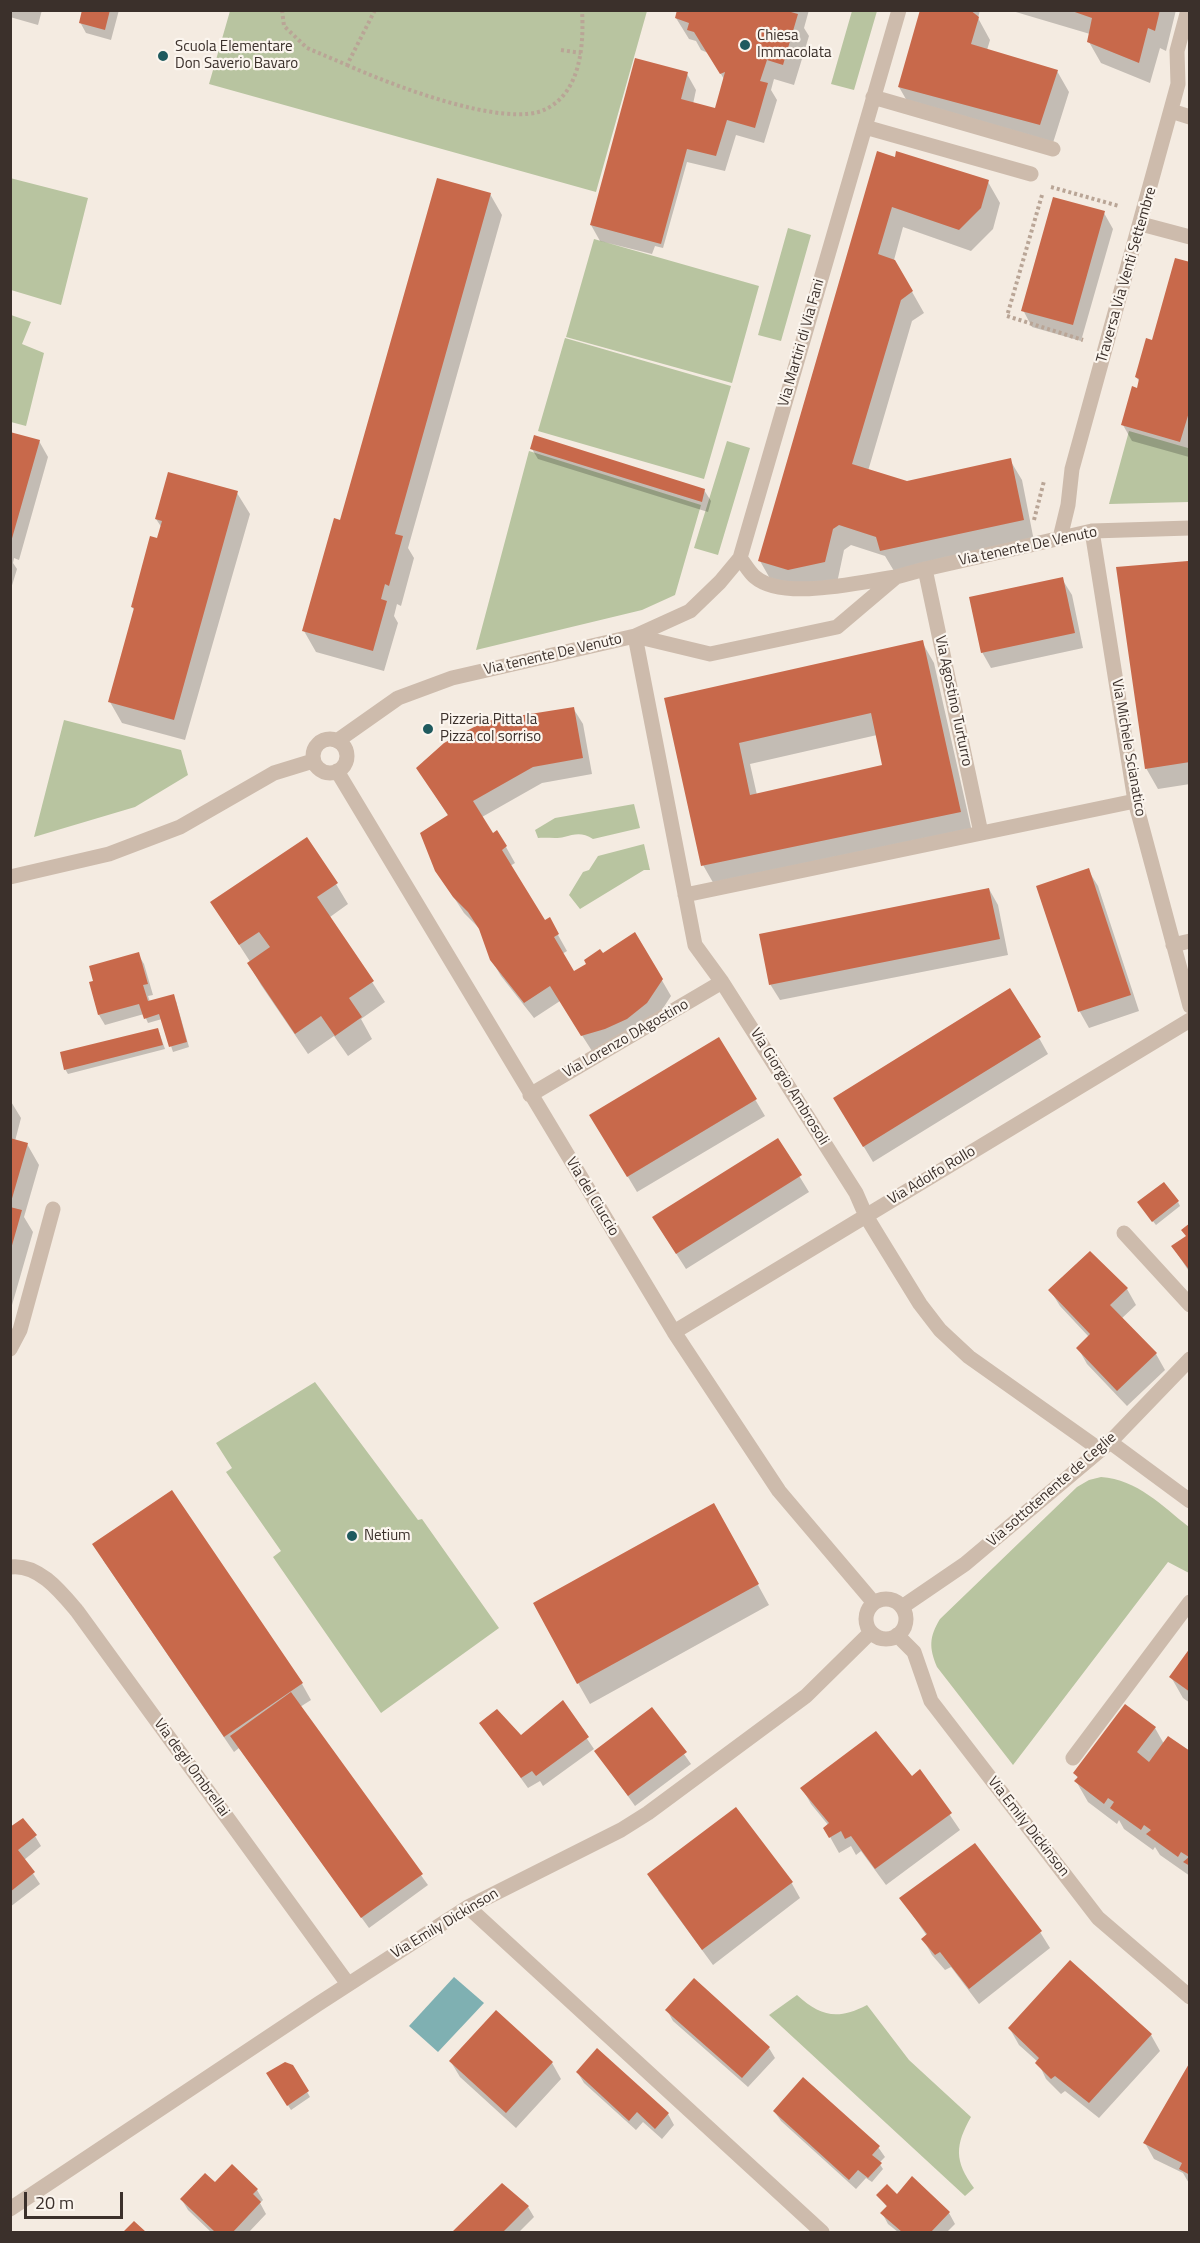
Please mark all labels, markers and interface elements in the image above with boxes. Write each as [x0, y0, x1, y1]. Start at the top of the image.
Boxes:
place label: Chiesa Immacolata [757, 27, 831, 62]
place label: Scuola Elementare Don Saverio Bavaro [175, 38, 298, 73]
marker: Chiesa Immacolata [738, 38, 752, 52]
marker: Scuola Elementare Don Saverio Bavaro [156, 49, 170, 63]
street label: Traversa Via Venti Settembre [1093, 185, 1161, 365]
street label: Via Martiri di Via Fani [775, 277, 829, 409]
street label: Via tenente De Venuto [957, 524, 1099, 570]
street label: Via tenente De Venuto [482, 630, 624, 680]
street label: Via Agostino Turturro [930, 634, 976, 768]
street label: Via Michele Scianatico [1107, 678, 1149, 818]
place label: Pizzeria Pitta la Pizza col sorriso [440, 711, 541, 746]
marker: Pizzeria Pitta la Pizza col sorriso [421, 722, 435, 736]
street label: Via Lorenzo DAgostino [560, 996, 692, 1082]
street label: Via Giorgio Ambrosoli [746, 1025, 832, 1149]
street label: Via Adolfo Rollo [885, 1143, 979, 1209]
street label: Via del Ciuccio [561, 1154, 623, 1240]
street label: Via sottotenente de Ceglie [984, 1429, 1120, 1551]
place label: Netium [364, 1527, 411, 1545]
marker: Netium [345, 1529, 359, 1543]
street label: Via degli Ombrellai [149, 1715, 233, 1821]
street label: Via Emily Dickinson [983, 1773, 1073, 1881]
street label: Via Emily Dickinson [388, 1885, 502, 1963]
scale bar [27, 2180, 126, 2218]
text: 20 m [35, 2189, 74, 2216]

